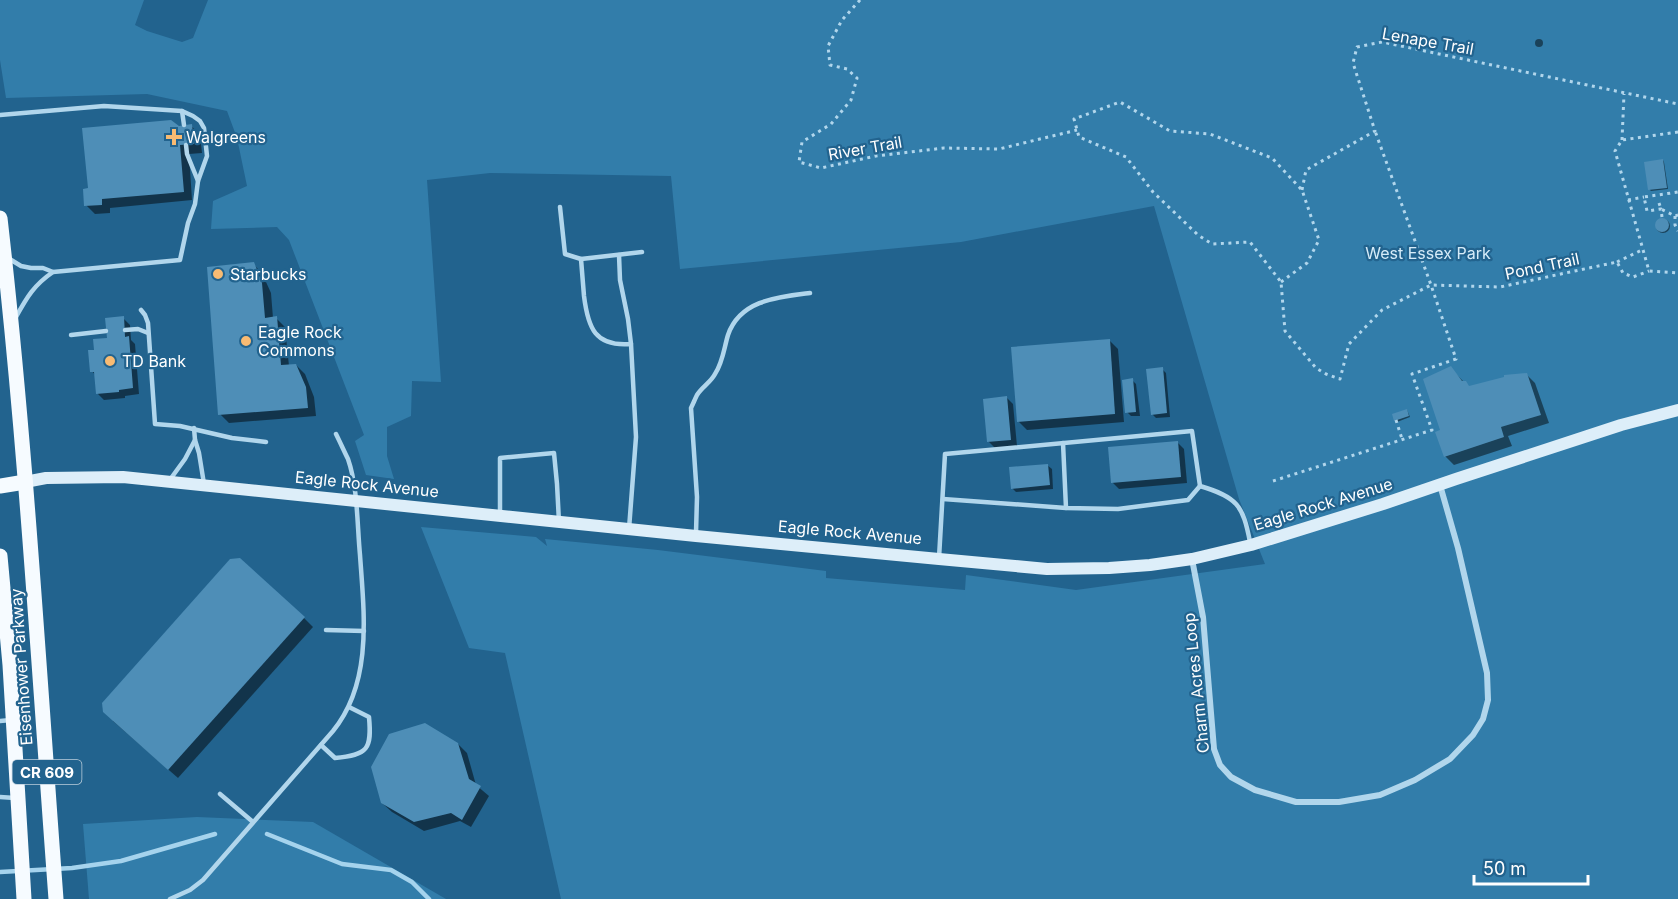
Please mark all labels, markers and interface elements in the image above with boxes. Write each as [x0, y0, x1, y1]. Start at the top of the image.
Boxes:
street label: Lenape Trail [1381, 23, 1475, 59]
place label: Walgreens [186, 127, 266, 147]
marker: Walgreens [167, 130, 181, 144]
street label: River Trail [826, 132, 904, 164]
park label: West Essex Park [1365, 243, 1491, 263]
street label: Pond Trail [1503, 248, 1581, 284]
place label: Starbucks [230, 264, 306, 284]
marker: Starbucks [211, 267, 225, 281]
place label: Eagle Rock Commons [258, 322, 342, 360]
marker: Eagle Rock Commons [239, 334, 253, 348]
place label: TD Bank [122, 351, 186, 371]
marker: TD Bank [103, 354, 117, 368]
street label: Eagle Rock Avenue [294, 467, 440, 501]
street label: Eagle Rock Avenue [1251, 473, 1395, 535]
street label: Eagle Rock Avenue [777, 516, 923, 548]
street label: Eisenhower Parkway [6, 588, 36, 746]
street label: Charm Acres Loop [1179, 612, 1213, 754]
road number: CR 609 [12, 760, 82, 784]
scale bar [1474, 848, 1588, 886]
text: 50 m [1483, 858, 1526, 879]

